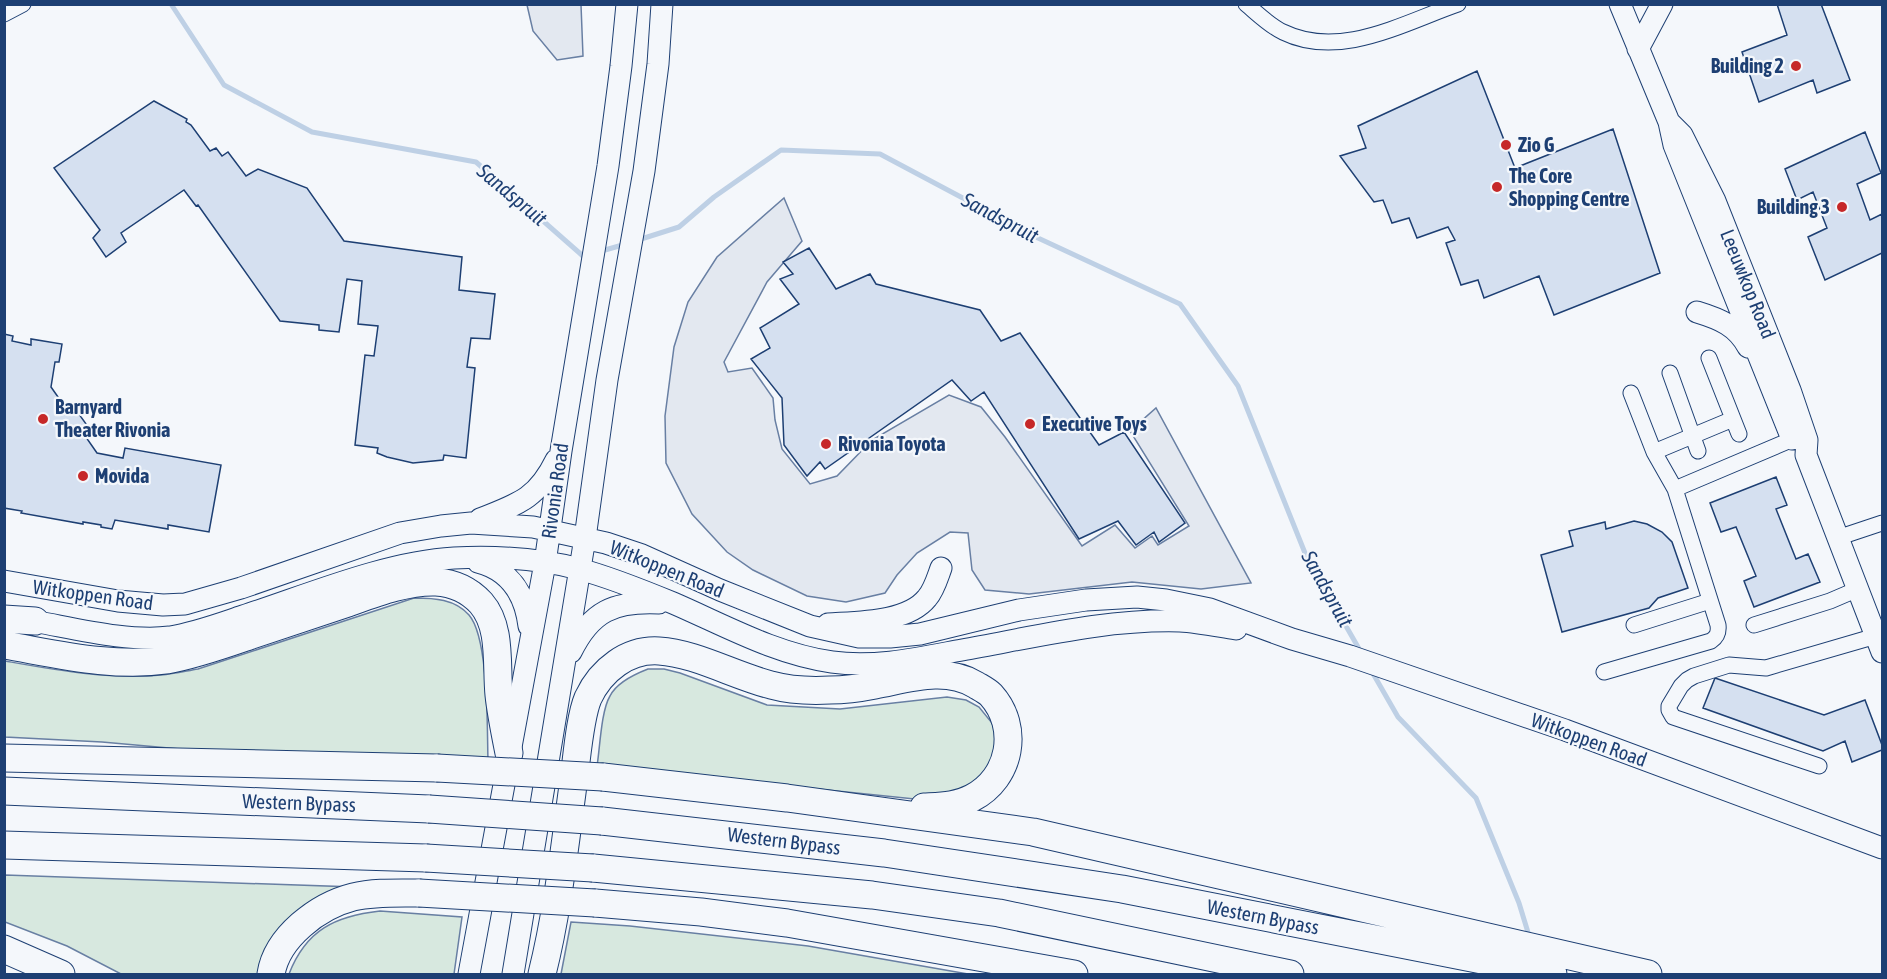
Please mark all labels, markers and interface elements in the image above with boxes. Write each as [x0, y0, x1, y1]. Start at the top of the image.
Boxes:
place label: Building 2 [1711, 54, 1784, 77]
marker: Building 2 [1789, 59, 1803, 73]
place label: Zio G [1518, 133, 1555, 156]
marker: Zio G [1499, 138, 1513, 152]
water label: Sandspruit [472, 158, 552, 230]
place label: The Core Shopping Centre [1509, 164, 1630, 210]
marker: The Core Shopping Centre [1490, 180, 1504, 194]
water label: Sandspruit [957, 186, 1043, 247]
place label: Building 3 [1757, 195, 1830, 218]
marker: Building 3 [1835, 200, 1849, 214]
street label: Leeuwkop Road [1716, 226, 1781, 342]
place label: Barnyard Theater Rivonia [55, 395, 170, 441]
marker: Barnyard Theater Rivonia [36, 412, 50, 426]
place label: Executive Toys [1042, 412, 1147, 435]
marker: Executive Toys [1023, 417, 1037, 431]
place label: Rivonia Toyota [838, 432, 946, 455]
marker: Rivonia Toyota [819, 437, 833, 451]
street label: Rivonia Road [536, 442, 573, 540]
place label: Movida [95, 464, 149, 487]
marker: Movida [76, 469, 90, 483]
street label: Witkoppen Road [607, 535, 728, 602]
water label: Sandspruit [1297, 545, 1359, 631]
street label: Witkoppen Road [31, 575, 155, 614]
street label: Witkoppen Road [1528, 708, 1650, 771]
street label: Western Bypass [242, 789, 356, 816]
street label: Western Bypass [726, 822, 842, 859]
street label: Western Bypass [1205, 894, 1321, 939]

